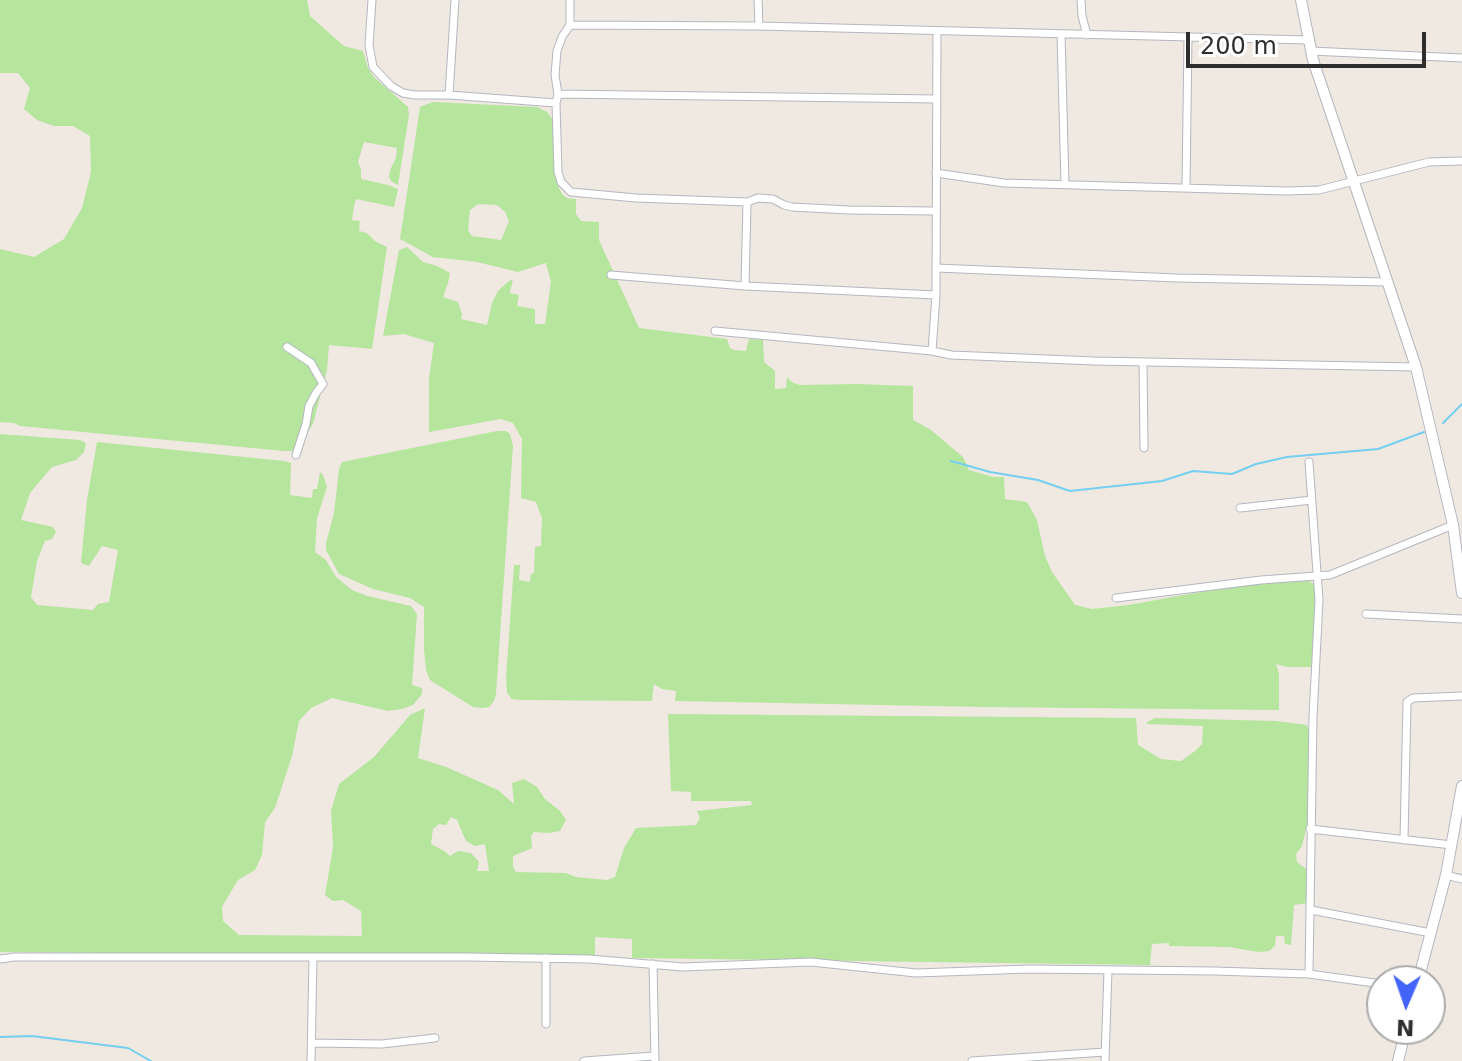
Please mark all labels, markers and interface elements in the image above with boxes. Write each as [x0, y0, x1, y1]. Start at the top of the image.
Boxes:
scale bar [1190, 16, 1430, 66]
text: 200 m [1200, 32, 1277, 60]
north arrow [1366, 965, 1446, 1045]
text: N [1396, 1015, 1415, 1040]

